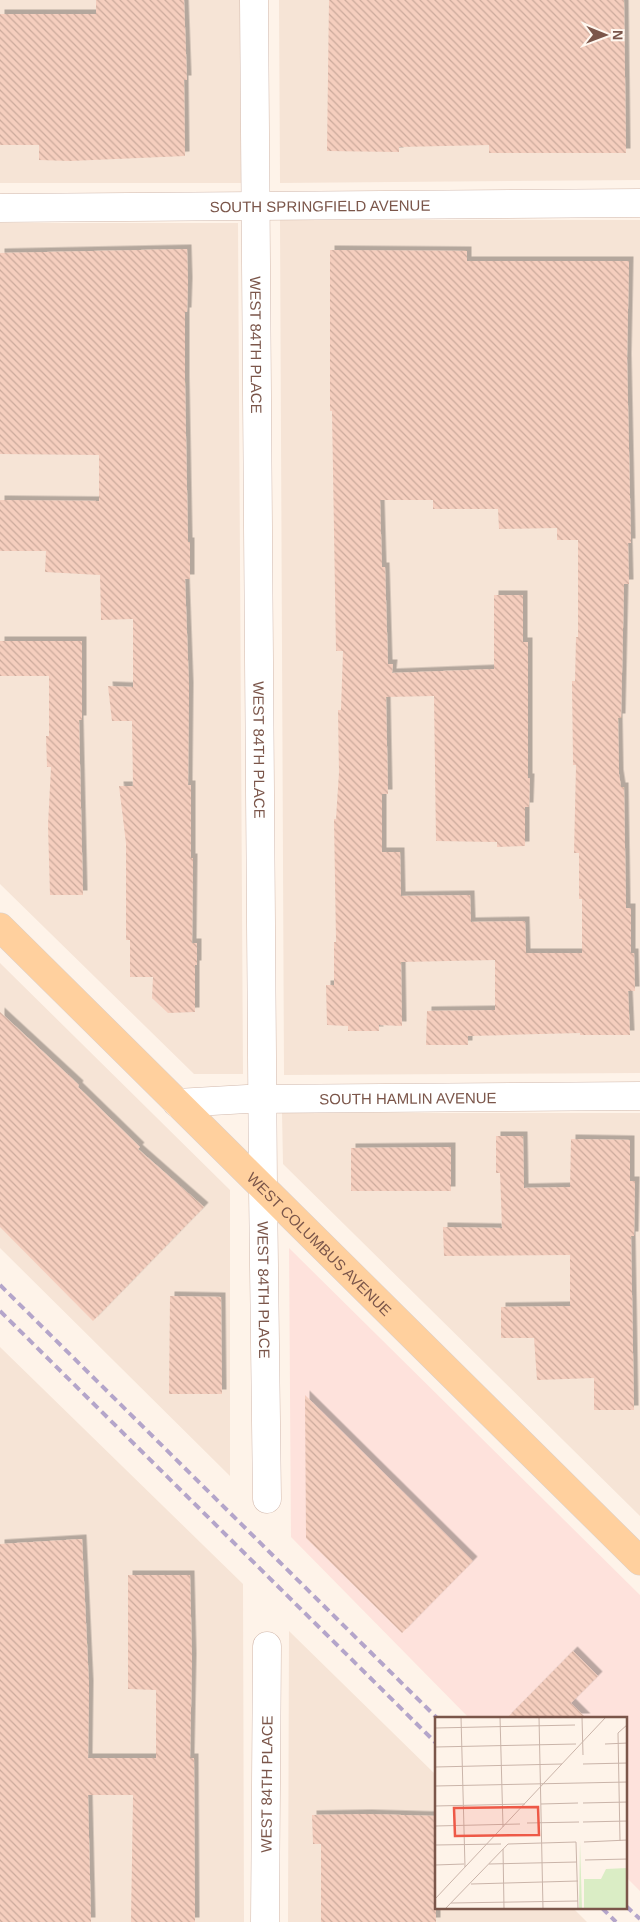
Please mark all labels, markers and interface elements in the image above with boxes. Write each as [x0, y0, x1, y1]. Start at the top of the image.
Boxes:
north arrow [580, 10, 630, 60]
text: N [610, 30, 626, 40]
street label: SOUTH SPRINGFIELD AVENUE [210, 196, 430, 215]
street label: WEST 84TH PLACE [248, 276, 266, 414]
street label: WEST 84TH PLACE [251, 681, 269, 819]
street label: SOUTH HAMLIN AVENUE [319, 1089, 497, 1107]
street label: WEST COLUMBUS AVENUE [244, 1169, 395, 1319]
street label: WEST 84TH PLACE [255, 1221, 274, 1359]
street label: WEST 84TH PLACE [257, 1715, 275, 1853]
inset map [435, 1717, 628, 1910]

